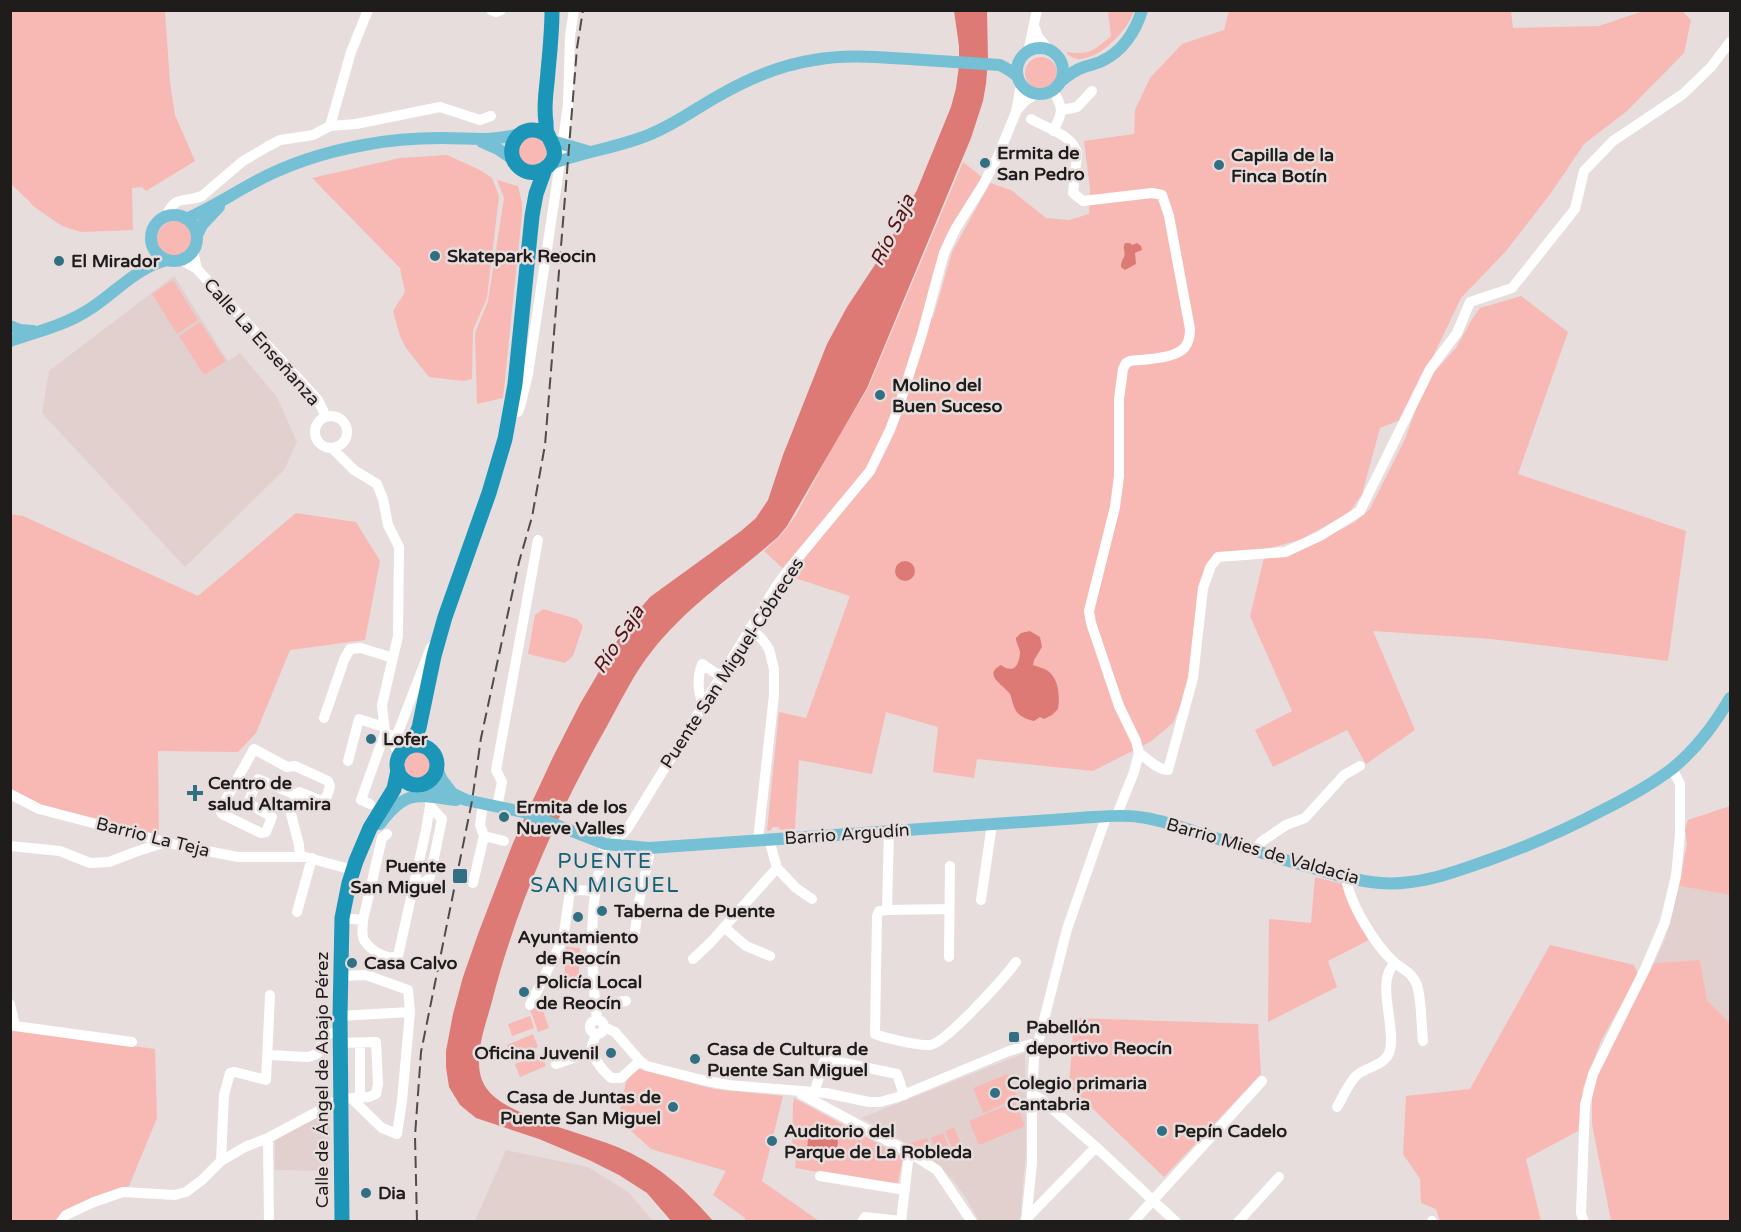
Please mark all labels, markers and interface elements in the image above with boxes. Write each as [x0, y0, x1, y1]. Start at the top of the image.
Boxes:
place label: Ermita de San Pedro [997, 142, 1085, 185]
place label: Capilla de la Finca Botín [1231, 144, 1334, 187]
marker: Ermita de San Pedro [978, 156, 992, 170]
marker: Capilla de la Finca Botín [1212, 158, 1226, 172]
water label: Río Saja [865, 190, 921, 270]
place label: Skatepark Reocin [447, 245, 596, 267]
marker: Skatepark Reocin [428, 249, 442, 263]
place label: El Mirador [71, 250, 161, 272]
marker: El Mirador [52, 254, 66, 268]
street label: Calle La Enseñanza [199, 274, 325, 410]
place label: Molino del Buen Suceso [892, 374, 1002, 417]
marker: Molino del Buen Suceso [873, 388, 887, 402]
street label: Puente San Miguel-Cóbreces [656, 553, 808, 773]
water label: Río Saja [588, 600, 650, 678]
place label: Lofer [383, 728, 429, 750]
marker: Lofer [364, 732, 378, 746]
place label: Centro de salud Altamira [208, 772, 331, 815]
marker: Centro de salud Altamira [186, 784, 204, 802]
place label: Ermita de los Nueve Valles [516, 796, 628, 839]
marker: Ermita de los Nueve Valles [497, 810, 511, 824]
street label: Barrio La Teja [94, 812, 212, 862]
street label: Barrio Mies de Valdacia [1164, 813, 1362, 889]
street label: Barrio Argudín [784, 819, 910, 849]
district label: PUENTE SAN MIGUEL [530, 849, 680, 898]
place label: Puente San Miguel [350, 855, 446, 898]
marker: Puente San Miguel [451, 867, 469, 885]
place label: Taberna de Puente [613, 900, 775, 922]
marker: Taberna de Puente [595, 904, 609, 918]
marker: Ayuntamiento de Reocín [571, 910, 585, 924]
place label: Ayuntamiento de Reocín [518, 926, 638, 969]
street label: Calle de Ángel de Abajo Pérez [311, 952, 333, 1208]
place label: Casa Calvo [364, 952, 458, 974]
marker: Casa Calvo [345, 956, 359, 970]
place label: Policía Local de Reocín [536, 971, 642, 1014]
marker: Policía Local de Reocín [517, 985, 531, 999]
place label: Pabellón deportivo Reocín [1026, 1016, 1172, 1059]
marker: Pabellón deportivo Reocín [1007, 1030, 1021, 1044]
place label: Casa de Cultura de Puente San Miguel [707, 1038, 868, 1081]
place label: Oficina Juvenil [474, 1042, 599, 1064]
marker: Oficina Juvenil [604, 1046, 618, 1060]
marker: Casa de Cultura de Puente San Miguel [688, 1052, 702, 1066]
place label: Colegio primaria Cantabria [1007, 1072, 1147, 1115]
place label: Casa de Juntas de Puente San Miguel [500, 1086, 661, 1129]
marker: Colegio primaria Cantabria [988, 1086, 1002, 1100]
marker: Casa de Juntas de Puente San Miguel [666, 1100, 680, 1114]
place label: Auditorio del Parque de La Robleda [784, 1120, 972, 1163]
place label: Pepín Cadelo [1174, 1120, 1287, 1142]
marker: Pepín Cadelo [1155, 1124, 1169, 1138]
marker: Auditorio del Parque de La Robleda [765, 1134, 779, 1148]
place label: Dia [378, 1182, 406, 1204]
marker: Dia [359, 1186, 373, 1200]

